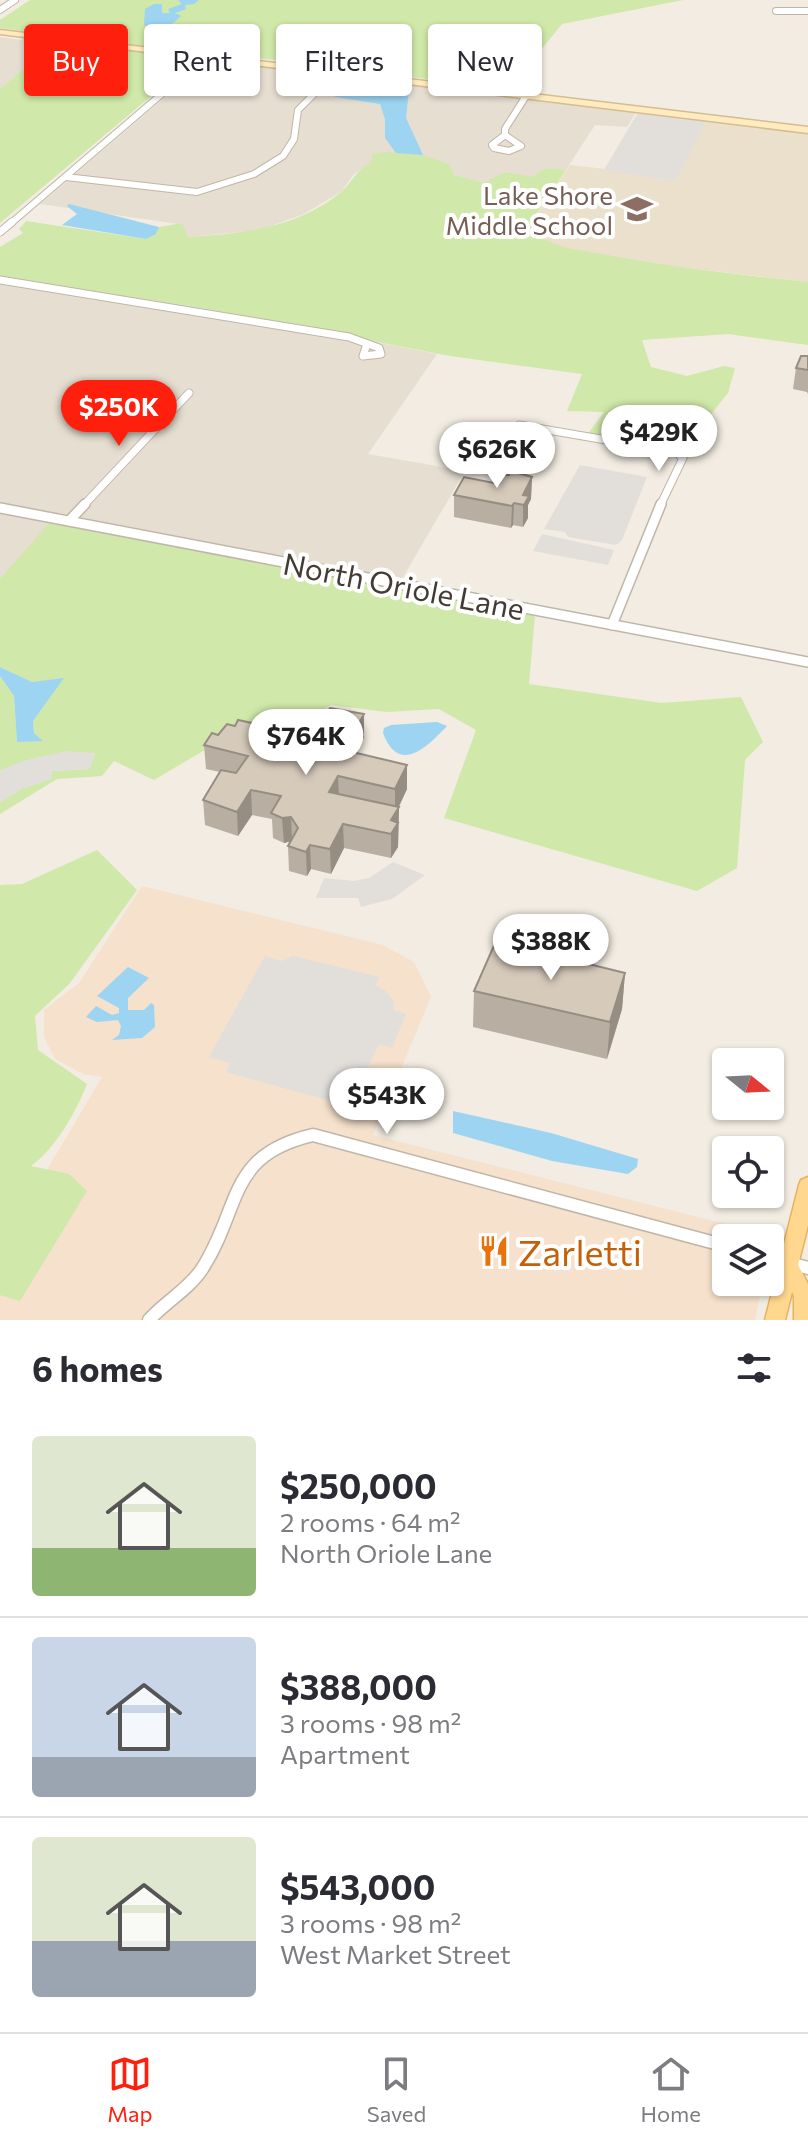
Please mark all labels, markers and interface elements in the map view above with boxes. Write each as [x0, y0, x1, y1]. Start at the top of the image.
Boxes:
chip: Buy [24, 24, 128, 96]
chip: Rent [144, 24, 260, 96]
chip: Filters [276, 24, 412, 96]
chip: New [428, 24, 542, 96]
place label: Lake Shore Middle School [445, 179, 613, 240]
school or university icon: Lake Shore Middle School [620, 192, 654, 226]
pin: $250K [63, 380, 175, 448]
text: $250K [79, 390, 159, 421]
pin: $429K [603, 405, 715, 473]
text: $429K [619, 415, 699, 446]
pin: $626K [441, 422, 553, 490]
text: $626K [457, 432, 537, 463]
street label: North Oriole Lane [280, 543, 528, 627]
pin: $764K [250, 709, 362, 777]
text: $764K [266, 719, 346, 750]
pin: $388K [495, 914, 607, 982]
text: $388K [511, 924, 591, 955]
north arrow [712, 1048, 784, 1120]
map controls [712, 1048, 784, 1296]
pin: $543K [331, 1068, 443, 1136]
text: $543K [347, 1078, 427, 1109]
button: locate [712, 1136, 784, 1208]
button: layers [712, 1224, 784, 1296]
place label: Zarletti [518, 1229, 642, 1273]
restaurant icon: Zarletti [477, 1234, 511, 1268]
icon: filters [732, 1346, 776, 1390]
text: 6 homes [32, 1347, 163, 1389]
text: $250,000 [280, 1464, 437, 1506]
icon: home [96, 1468, 192, 1564]
text: 2 rooms · 64 m² [280, 1506, 461, 1537]
text: North Oriole Lane [280, 1537, 492, 1568]
text: $388,000 [280, 1665, 437, 1707]
icon: home [96, 1669, 192, 1765]
text: 3 rooms · 98 m² [280, 1707, 461, 1738]
text: Apartment [280, 1738, 410, 1769]
text: $543,000 [280, 1865, 435, 1907]
icon: home [96, 1869, 192, 1965]
text: 3 rooms · 98 m² [280, 1907, 461, 1938]
text: West Market Street [280, 1938, 511, 1969]
tab: Map [107, 2052, 153, 2127]
tab: Saved [367, 2052, 426, 2127]
tab: Home [640, 2052, 701, 2127]

